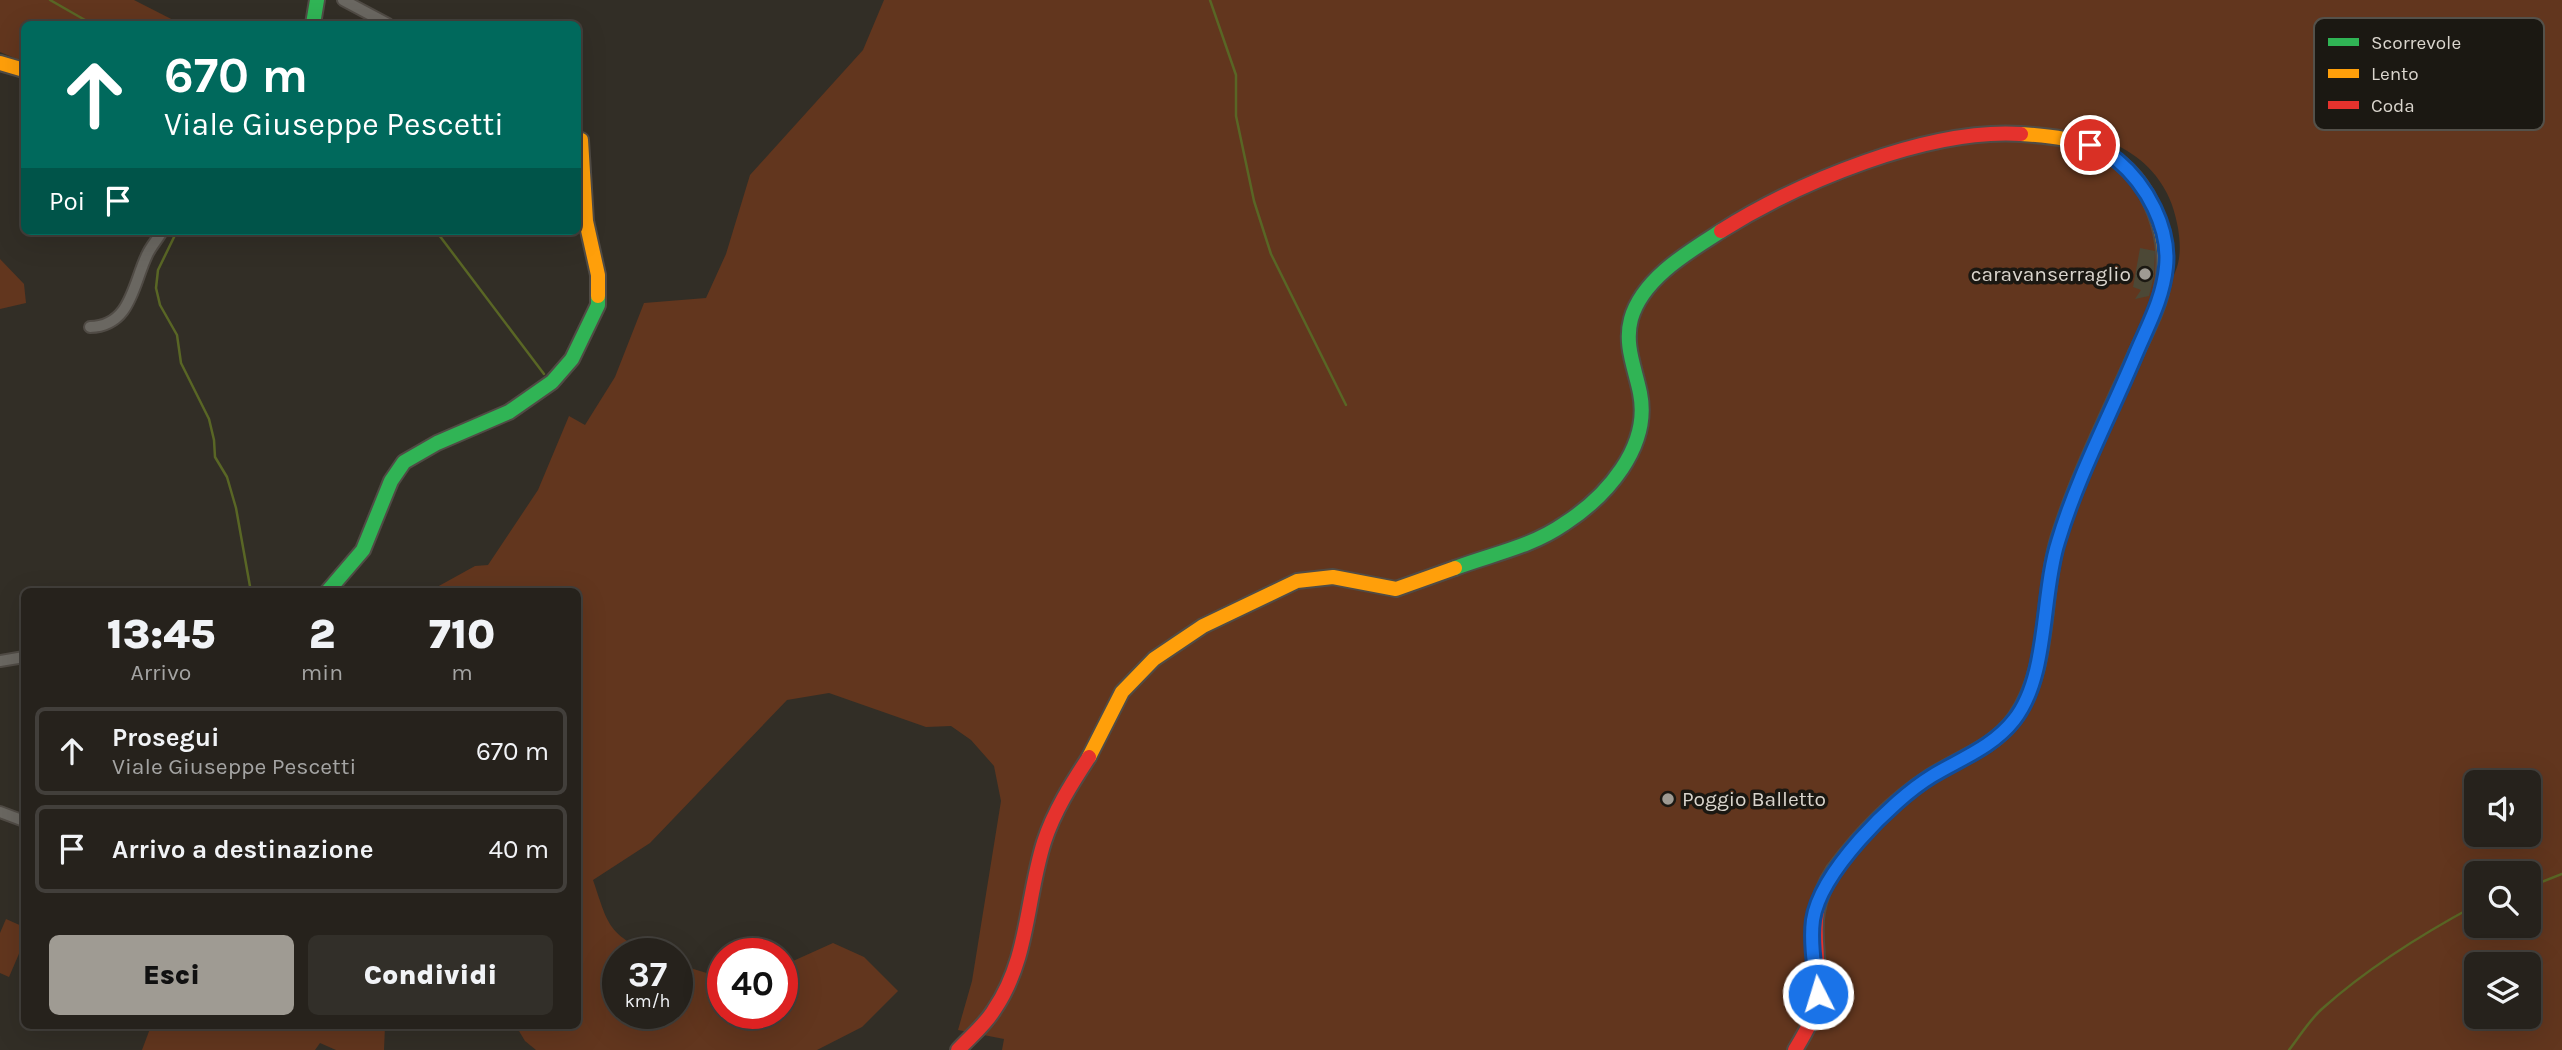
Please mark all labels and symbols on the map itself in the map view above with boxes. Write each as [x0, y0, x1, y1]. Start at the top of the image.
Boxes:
legend [2314, 18, 2544, 130]
text: Scorrevole [2371, 32, 2461, 54]
text: Lento [2371, 63, 2419, 85]
text: Coda [2371, 95, 2415, 117]
pin [2060, 115, 2120, 175]
place label: caravanserraglio [1971, 262, 2131, 286]
marker: caravanserraglio [2137, 266, 2153, 282]
place label: Poggio Balletto [1682, 787, 1826, 811]
marker: Poggio Balletto [1660, 791, 1676, 807]
speed limit sign: 40 [707, 938, 798, 1029]
position arrow [1781, 957, 1855, 1031]

